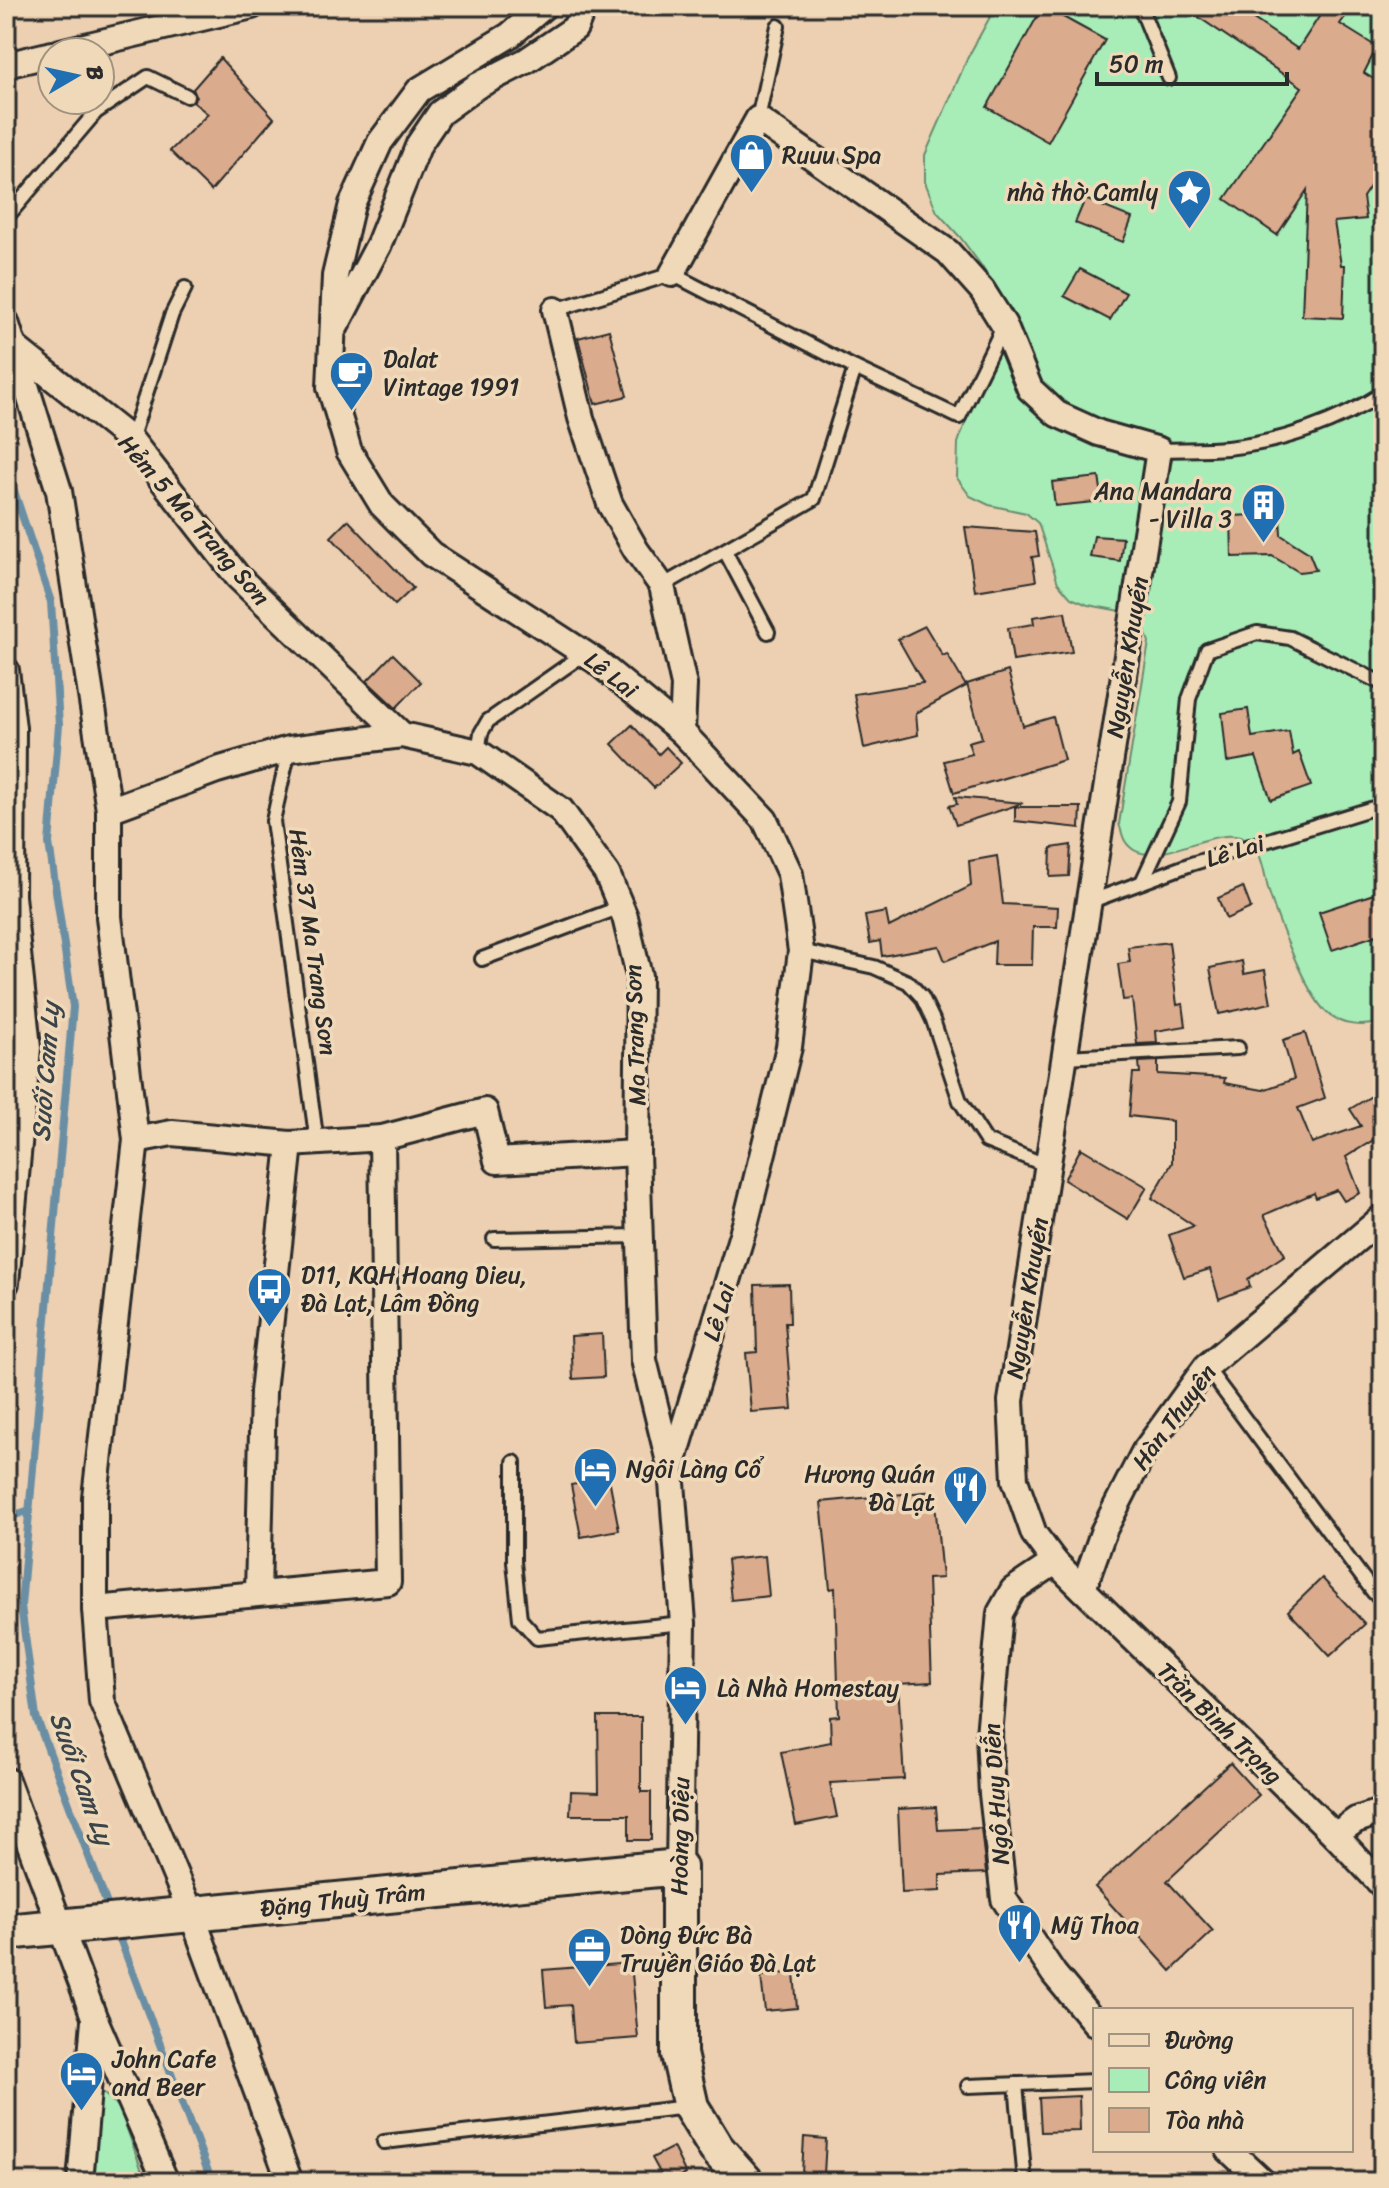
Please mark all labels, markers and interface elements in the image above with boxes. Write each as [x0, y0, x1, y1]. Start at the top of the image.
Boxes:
north arrow [36, 36, 116, 116]
scale bar [1097, 36, 1287, 86]
text: 50 m [1109, 43, 1164, 85]
text: B [75, 63, 116, 83]
shop icon: Ruuu Spa [727, 131, 775, 194]
place label: Ruuu Spa [782, 134, 881, 176]
place icon: nhà thờ Camly [1165, 168, 1213, 231]
place label: nhà thờ Camly [1007, 171, 1159, 213]
place label: Dalat Vintage 1991 [383, 338, 519, 408]
cafe icon: Dalat Vintage 1991 [328, 349, 376, 412]
street label: Hẻm 5 Ma Trang Sơn [107, 425, 281, 615]
place label: Ana Mandara - Villa 3 [1093, 470, 1232, 540]
building icon: Ana Mandara - Villa 3 [1239, 481, 1287, 544]
street label: Nguyễn Khuyến [1093, 573, 1161, 741]
street label: Lê Lai [575, 640, 648, 711]
street label: Lê Lai [1200, 822, 1271, 880]
street label: Hẻm 37 Ma Trang Sơn [276, 826, 350, 1058]
street label: Ma Trang Sơn [612, 964, 658, 1106]
water label: Suối Cam Ly [17, 998, 73, 1143]
street label: Nguyễn Khuyến [993, 1214, 1061, 1382]
place label: D11, KQH Hoang Dieu, Đà Lạt, Lâm Đồng [301, 1254, 527, 1324]
bus stop icon: D11, KQH Hoang Dieu, Đà Lạt, Lâm Đồng [246, 1265, 294, 1328]
street label: Lê Lai [690, 1276, 748, 1347]
street label: Hàn Thuyên [1121, 1354, 1227, 1479]
hotel icon: Ngôi Làng Cổ [571, 1445, 619, 1508]
place label: Ngôi Làng Cổ [626, 1448, 765, 1490]
place label: Hương Quán Đà Lạt [804, 1453, 935, 1523]
restaurant icon: Hương Quán Đà Lạt [942, 1464, 990, 1527]
street label: Trần Bình Trọng [1147, 1651, 1293, 1795]
hotel icon: Là Nhà Homestay [662, 1664, 710, 1727]
place label: Là Nhà Homestay [717, 1667, 899, 1709]
water label: Suối Cam Ly [37, 1705, 129, 1854]
street label: Ngô Huy Diễn [970, 1722, 1022, 1866]
street label: Hoàng Diệu [658, 1776, 702, 1896]
street label: Đặng Thuỳ Trâm [258, 1870, 428, 1930]
restaurant icon: Mỹ Thoa [996, 1901, 1044, 1964]
place label: Mỹ Thoa [1051, 1904, 1140, 1946]
place label: Dòng Đức Bà Truyền Giáo Đà Lạt [620, 1914, 816, 1984]
office icon: Dòng Đức Bà Truyền Giáo Đà Lạt [565, 1925, 613, 1988]
legend [1093, 2008, 1353, 2152]
text: Đường [1165, 2019, 1234, 2061]
place label: John Cafe and Beer [111, 2038, 217, 2108]
hotel icon: John Cafe and Beer [57, 2049, 105, 2112]
text: Công viên [1165, 2059, 1267, 2101]
text: Tòa nhà [1165, 2099, 1244, 2141]

